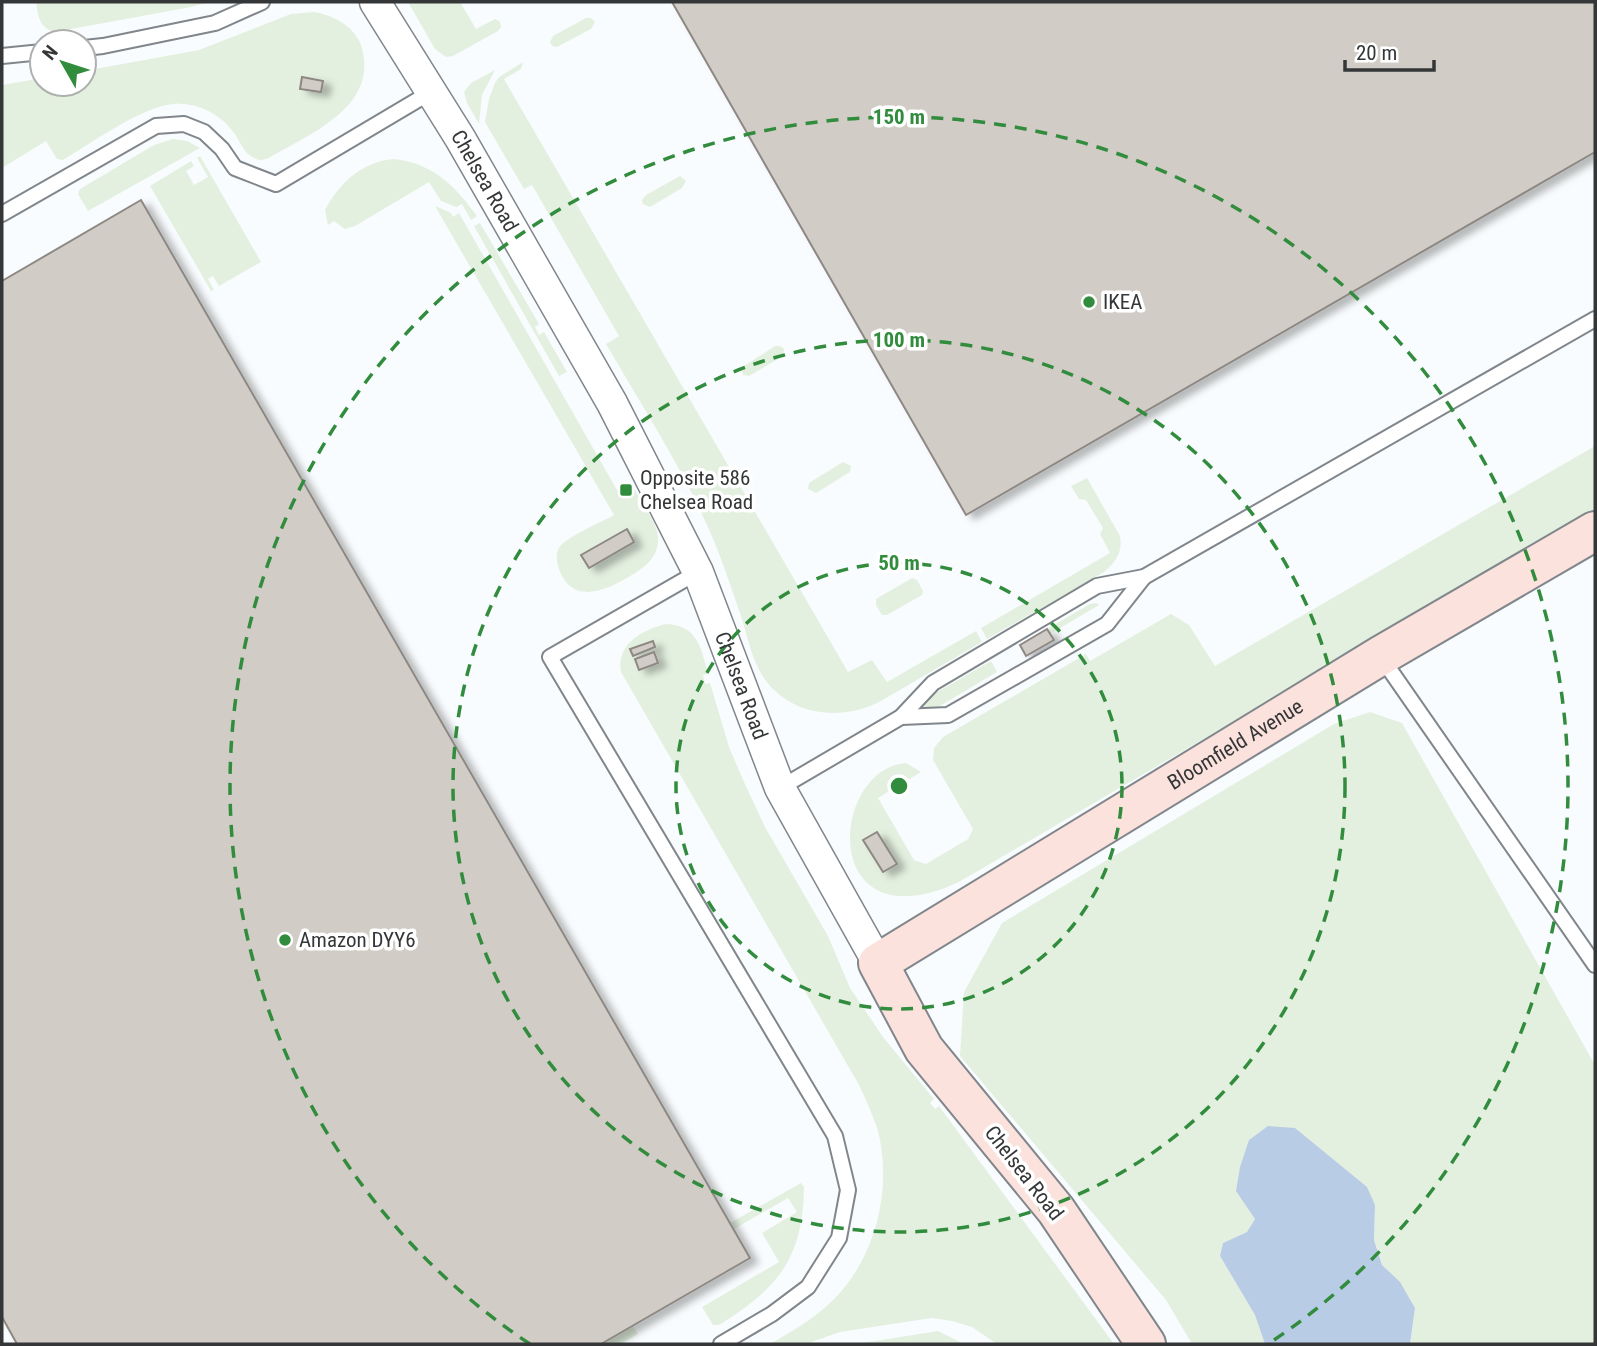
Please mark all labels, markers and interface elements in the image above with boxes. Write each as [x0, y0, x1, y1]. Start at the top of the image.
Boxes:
north arrow [28, 28, 98, 98]
scale bar [1345, 28, 1434, 72]
text: N [38, 41, 63, 64]
text: 20 m [1356, 41, 1397, 65]
text: 150 m [873, 105, 925, 129]
street label: Chelsea Road [446, 126, 523, 236]
place label: IKEA [1103, 290, 1142, 314]
marker: IKEA [1081, 294, 1097, 310]
text: 100 m [873, 328, 925, 352]
place label: Opposite 586 Chelsea Road [640, 466, 753, 514]
marker: Opposite 586 Chelsea Road [618, 482, 634, 498]
text: 50 m [878, 551, 920, 575]
street label: Chelsea Road [710, 628, 772, 743]
street label: Bloomfield Avenue [1163, 694, 1307, 795]
centre of rings [887, 774, 911, 798]
place label: Amazon DYY6 [299, 928, 416, 952]
marker: Amazon DYY6 [277, 932, 293, 948]
street label: Chelsea Road [980, 1121, 1068, 1225]

